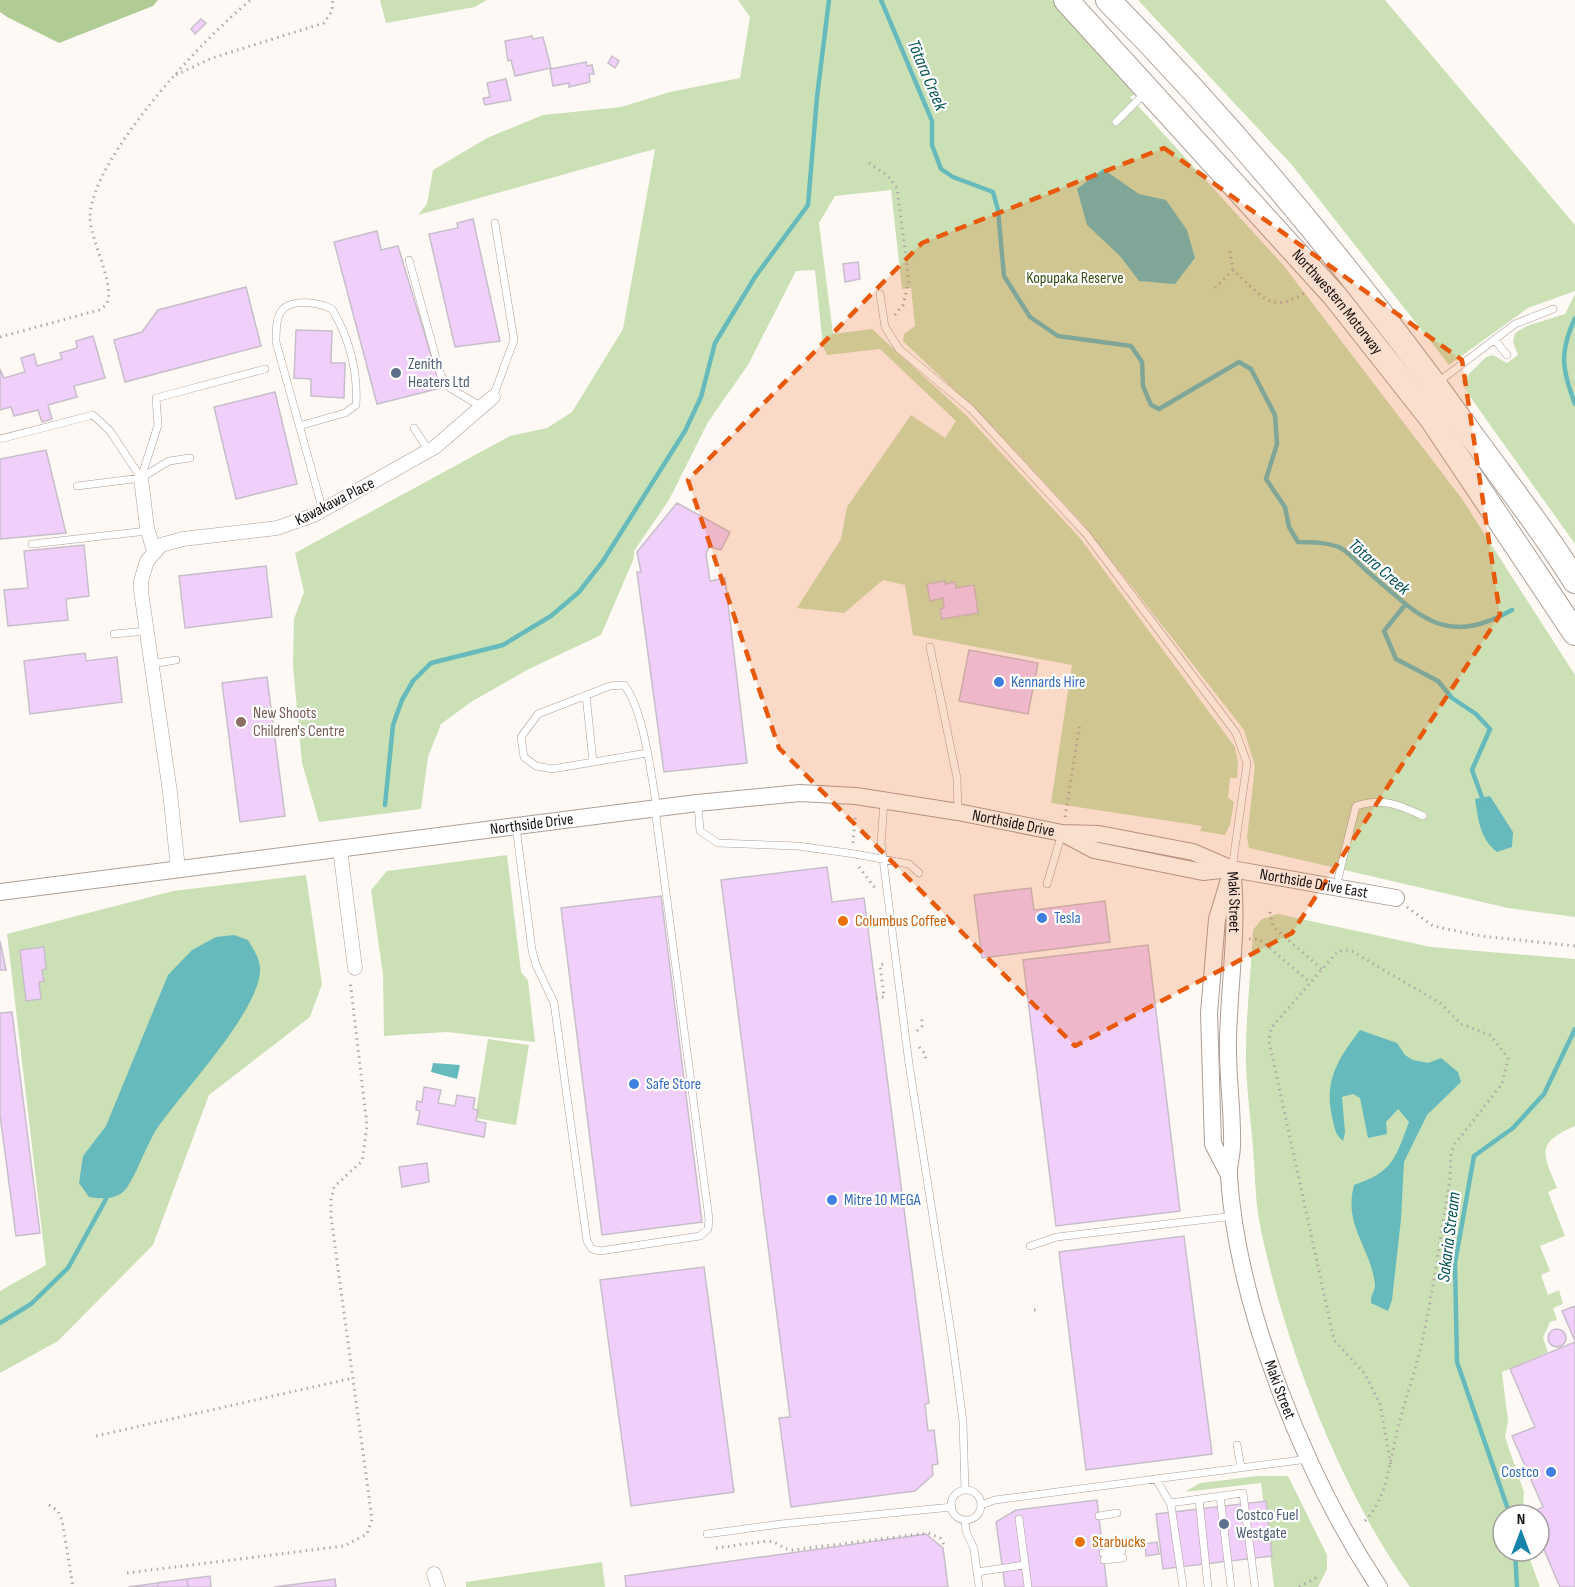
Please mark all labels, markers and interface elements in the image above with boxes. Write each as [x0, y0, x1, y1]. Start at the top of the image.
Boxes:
water label: Tōtara Creek [903, 36, 952, 115]
street label: Northwestern Motorway [1288, 246, 1387, 358]
park label: Kopupaka Reserve [1026, 269, 1124, 288]
place label: Zenith Heaters Ltd [408, 355, 470, 392]
marker: Zenith Heaters Ltd [389, 366, 403, 380]
street label: Kawakawa Place [292, 474, 378, 530]
water label: Tōtara Creek [1344, 535, 1415, 600]
place label: Kennards Hire [1011, 673, 1085, 692]
marker: Kennards Hire [992, 675, 1006, 689]
place label: New Shoots Children's Centre [253, 704, 345, 741]
marker: New Shoots Children's Centre [234, 715, 248, 729]
street label: Northside Drive [970, 806, 1056, 841]
street label: Northside Drive [489, 809, 574, 839]
street label: Northside Drive East [1258, 865, 1370, 902]
street label: Maki Street [1223, 870, 1244, 933]
place label: Tesla [1054, 909, 1081, 928]
marker: Tesla [1035, 911, 1049, 925]
place label: Columbus Coffee [855, 912, 947, 931]
marker: Columbus Coffee [836, 914, 850, 928]
place label: Safe Store [646, 1075, 701, 1094]
marker: Safe Store [627, 1077, 641, 1091]
place label: Mitre 10 MEGA [844, 1191, 921, 1210]
water label: Sakaria Stream [1433, 1191, 1465, 1283]
marker: Mitre 10 MEGA [825, 1193, 839, 1207]
street label: Maki Street [1260, 1358, 1300, 1422]
place label: Costco [1501, 1463, 1539, 1482]
marker: Costco [1544, 1465, 1558, 1479]
north arrow [1491, 1503, 1551, 1563]
place label: Costco Fuel Westgate [1236, 1506, 1298, 1543]
text: N [1517, 1510, 1525, 1529]
marker: Costco Fuel Westgate [1217, 1517, 1231, 1531]
place label: Starbucks [1092, 1533, 1146, 1552]
marker: Starbucks [1073, 1535, 1087, 1549]

